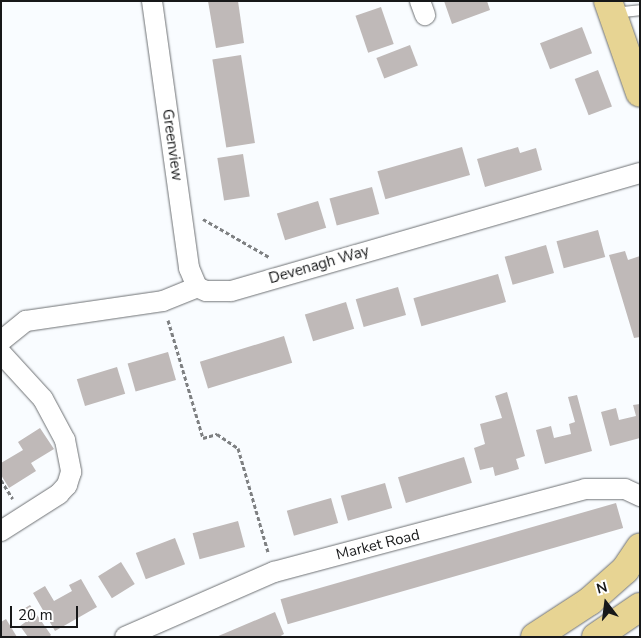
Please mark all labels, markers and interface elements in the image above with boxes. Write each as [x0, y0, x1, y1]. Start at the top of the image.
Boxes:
street label: Greenview [158, 108, 186, 182]
street label: Devenagh Way [267, 242, 371, 288]
street label: Market Road [334, 526, 422, 564]
text: N [594, 577, 610, 599]
north arrow [581, 578, 631, 628]
scale bar [12, 596, 80, 628]
text: 20 m [18, 605, 53, 625]

